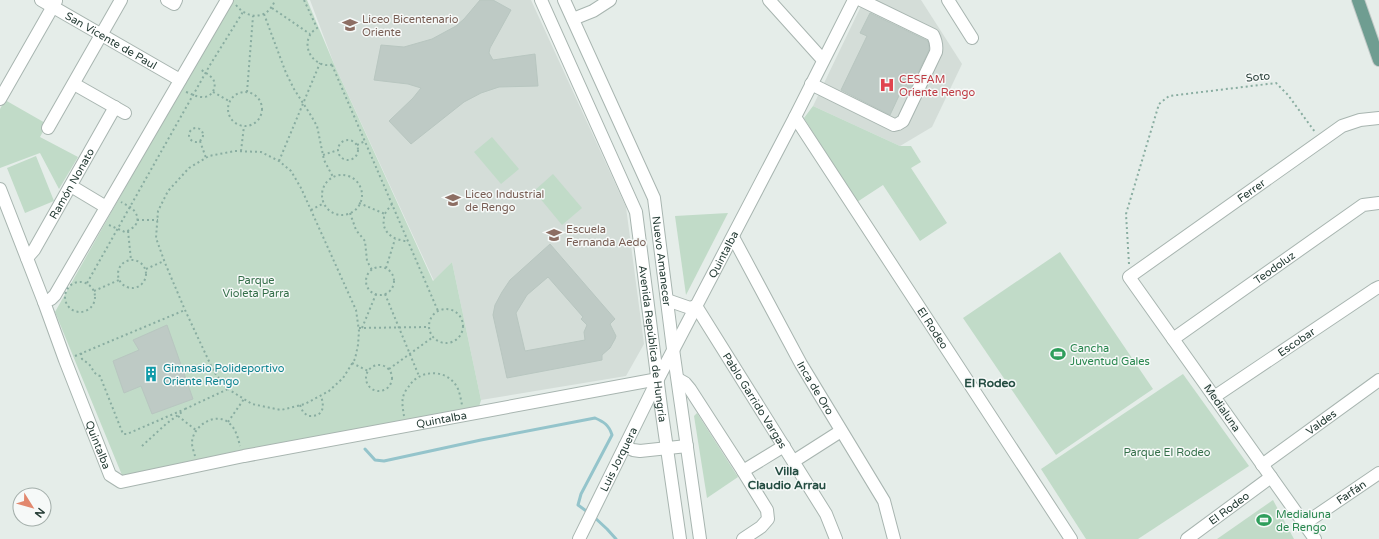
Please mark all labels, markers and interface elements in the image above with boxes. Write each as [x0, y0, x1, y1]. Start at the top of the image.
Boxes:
street label: San Vicente de Paul [63, 9, 159, 72]
place label: Liceo Bicentenario Oriente [362, 13, 459, 39]
school or university icon: Liceo Bicentenario Oriente [341, 16, 359, 34]
street label: Soto [1245, 69, 1271, 85]
place label: CESFAM Oriente Rengo [899, 73, 975, 99]
hospital icon: CESFAM Oriente Rengo [878, 76, 896, 94]
street label: Ramón Nonato [46, 146, 97, 221]
street label: Ferrer [1235, 176, 1268, 205]
place label: Liceo Industrial de Rengo [465, 188, 544, 214]
school or university icon: Liceo Industrial de Rengo [444, 191, 462, 209]
street label: Nuevo Amanecer [650, 215, 674, 308]
place label: Escuela Fernanda Aedo [566, 223, 646, 249]
school or university icon: Escuela Fernanda Aedo [545, 226, 563, 244]
street label: Quintalba [706, 229, 741, 280]
street label: Teodoluz [1251, 248, 1298, 287]
street label: Avenida República de Hungría [636, 264, 670, 423]
park label: Parque Violeta Parra [222, 274, 290, 300]
street label: El Rodeo [915, 305, 951, 351]
street label: Escobar [1275, 324, 1318, 359]
place label: Cancha Juventud Gales [1070, 342, 1150, 368]
sports icon: Cancha Juventud Gales [1049, 345, 1067, 363]
street label: Pablo Garrido Vargas [720, 350, 790, 451]
street label: Inca de Oro [794, 359, 837, 417]
place label: Gimnasio Polideportivo Oriente Rengo [163, 362, 285, 388]
building icon: Gimnasio Polideportivo Oriente Rengo [142, 365, 160, 383]
district label: El Rodeo [964, 376, 1016, 390]
street label: Medialuna [1201, 382, 1243, 434]
street label: Valdes [1303, 407, 1339, 437]
street label: Quintalba [415, 408, 468, 430]
street label: Quintalba [83, 419, 114, 471]
street label: Luis Jorquera [597, 425, 640, 494]
park label: Parque El Rodeo [1123, 446, 1211, 459]
district label: Villa Claudio Arrau [748, 464, 826, 492]
street label: Farfán [1334, 477, 1369, 507]
north arrow [12, 487, 52, 527]
street label: El Rodeo [1206, 489, 1252, 527]
text: N [32, 505, 47, 520]
place label: Medialuna de Rengo [1276, 508, 1331, 534]
sports icon: Medialuna de Rengo [1255, 511, 1273, 529]

